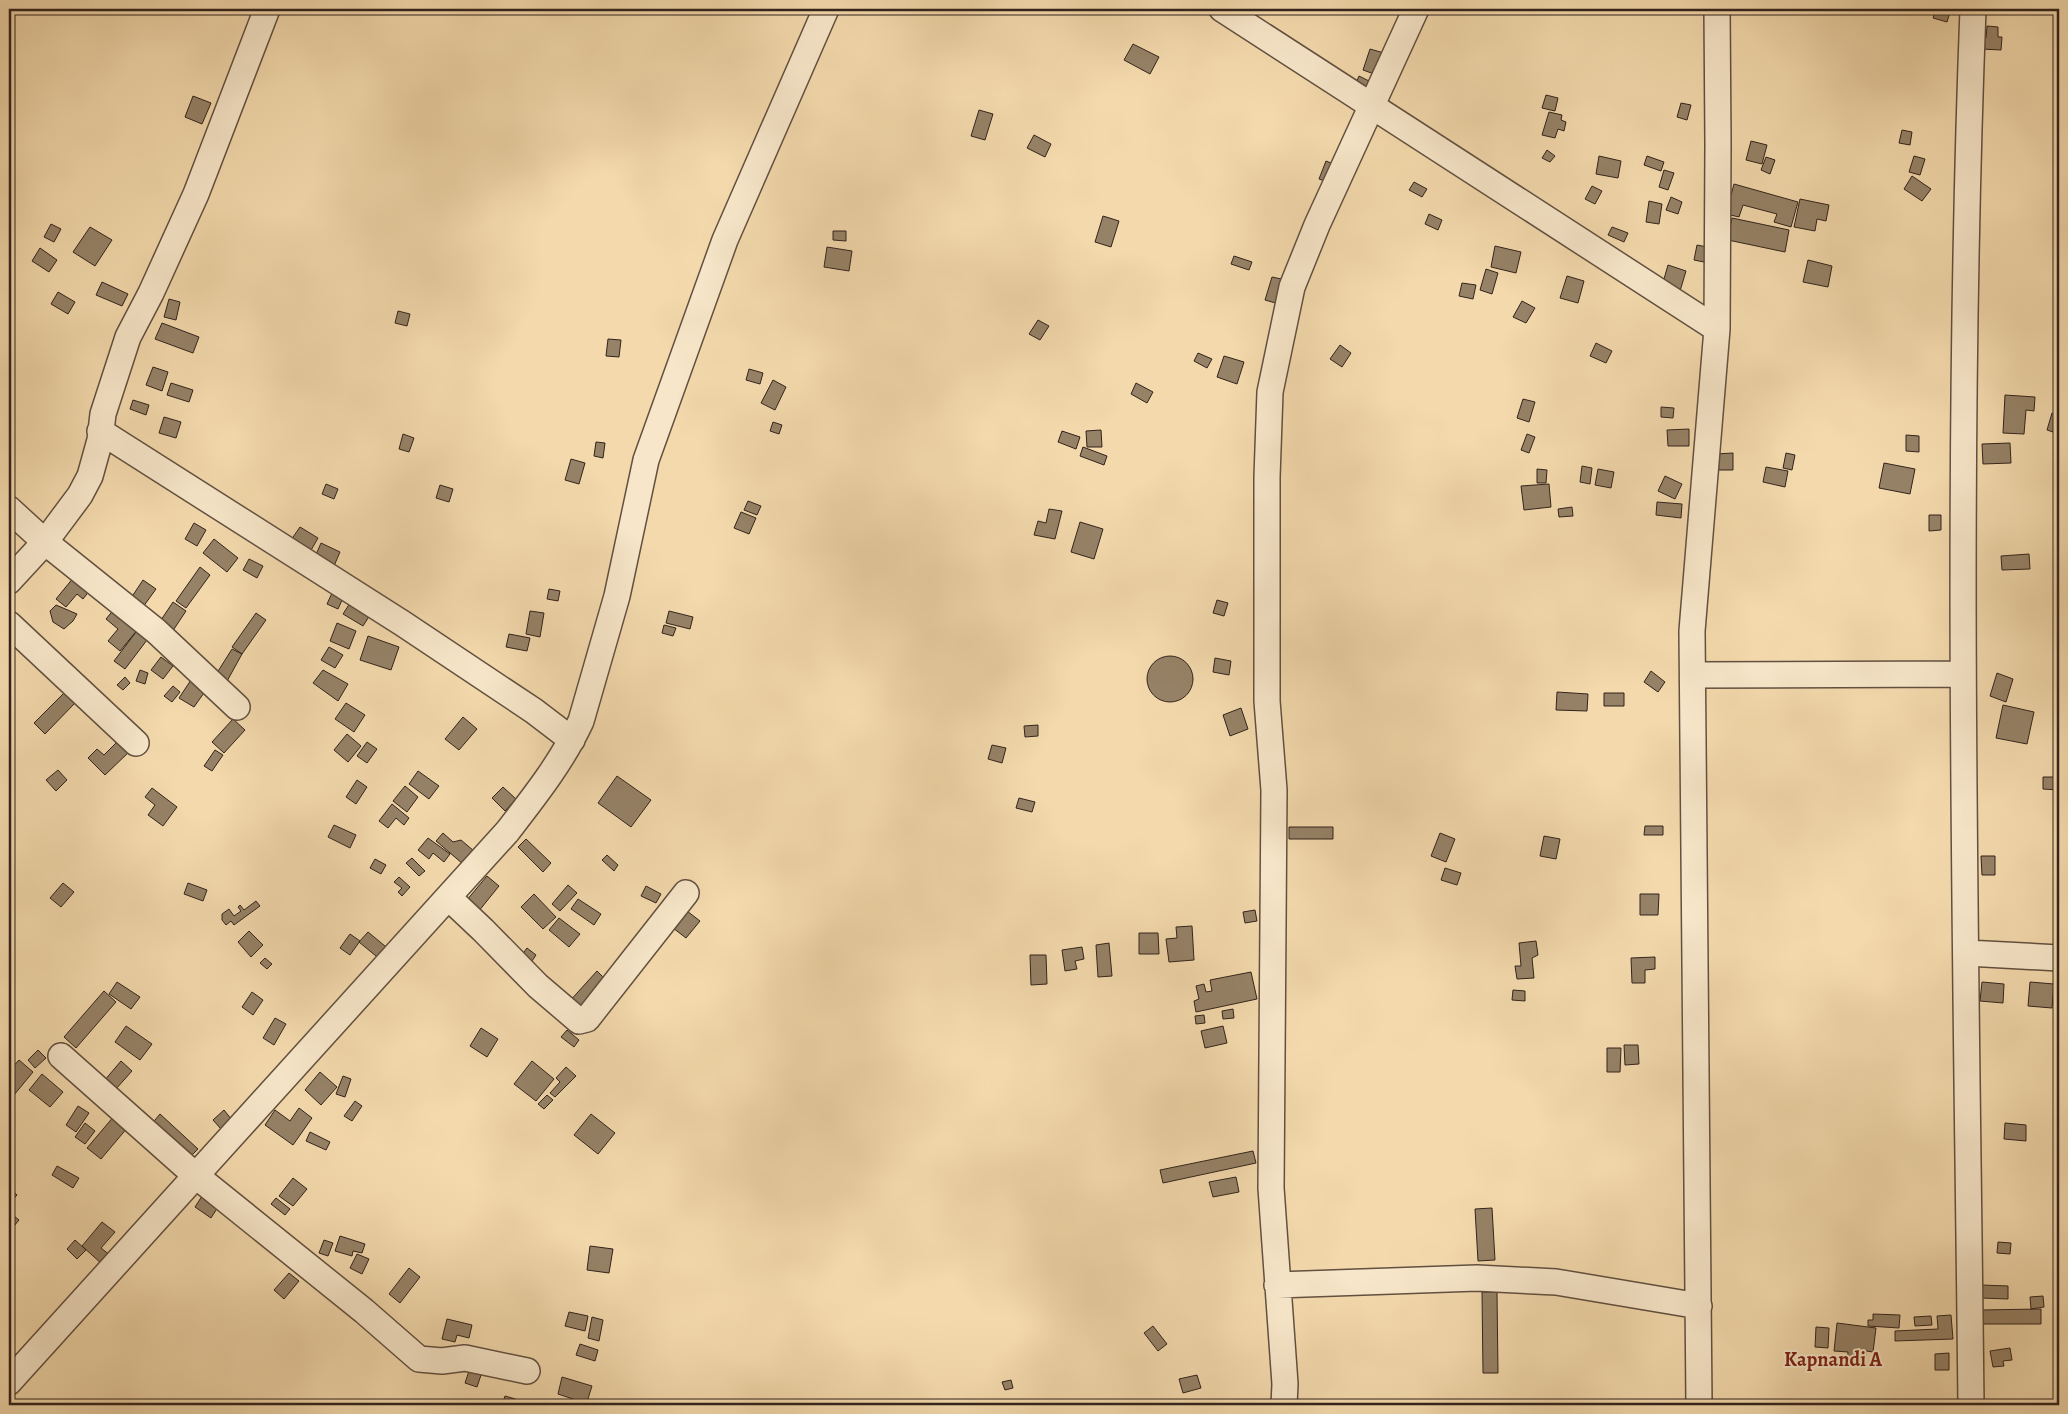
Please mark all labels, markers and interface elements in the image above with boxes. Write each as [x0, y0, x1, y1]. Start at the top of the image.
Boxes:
district label: Kapnandi A [1784, 1346, 1883, 1373]

